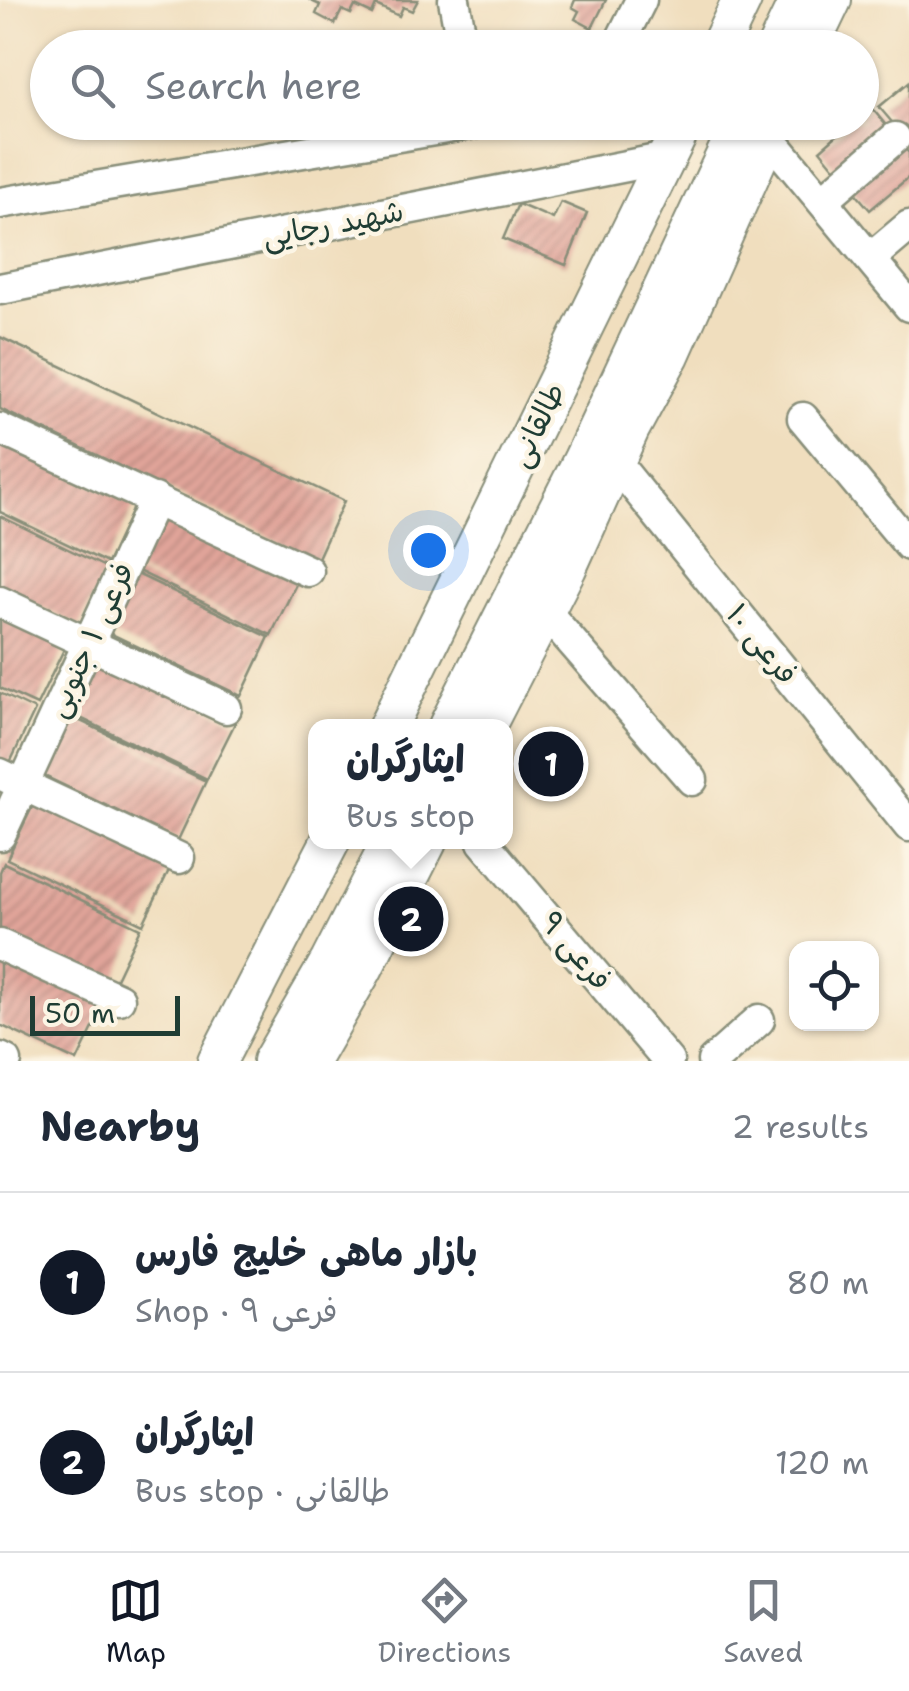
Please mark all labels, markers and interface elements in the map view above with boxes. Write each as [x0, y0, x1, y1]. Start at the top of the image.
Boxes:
search box [30, 30, 879, 140]
icon: search [65, 58, 120, 113]
text: Search here [145, 60, 362, 111]
street label: شهید رجایی [259, 190, 407, 257]
street label: طالقانی [499, 376, 575, 474]
your location [403, 525, 454, 576]
street label: فرعی ۱ جنوبی [36, 556, 143, 724]
street label: فرعی ۱۰ [717, 595, 808, 693]
popup [308, 719, 513, 849]
pin: 1 [518, 726, 584, 802]
text: ایثارگران [346, 734, 465, 785]
text: Bus stop [346, 794, 475, 837]
pin: 2 [378, 882, 444, 956]
street label: فرعی ۹ [531, 903, 621, 999]
map controls [789, 941, 879, 1031]
button: locate [789, 941, 879, 1031]
scale bar [30, 991, 180, 1036]
text: 50 m [45, 994, 115, 1032]
text: Nearby [40, 1098, 200, 1154]
text: 2 results [732, 1105, 869, 1148]
text: بازار ماهی خلیج فارس [135, 1227, 477, 1278]
text: 1 [65, 1261, 80, 1304]
text: 80 m [786, 1261, 869, 1304]
text: Shop · فرعی ۹ [135, 1289, 338, 1332]
text: ایثارگران [135, 1407, 254, 1458]
text: 2 [61, 1441, 84, 1484]
text: 120 m [775, 1441, 869, 1484]
text: Bus stop · طالقانی [135, 1469, 390, 1512]
tab: Map [106, 1573, 166, 1671]
tab: Directions [378, 1573, 511, 1671]
tab: Saved [723, 1573, 803, 1671]

